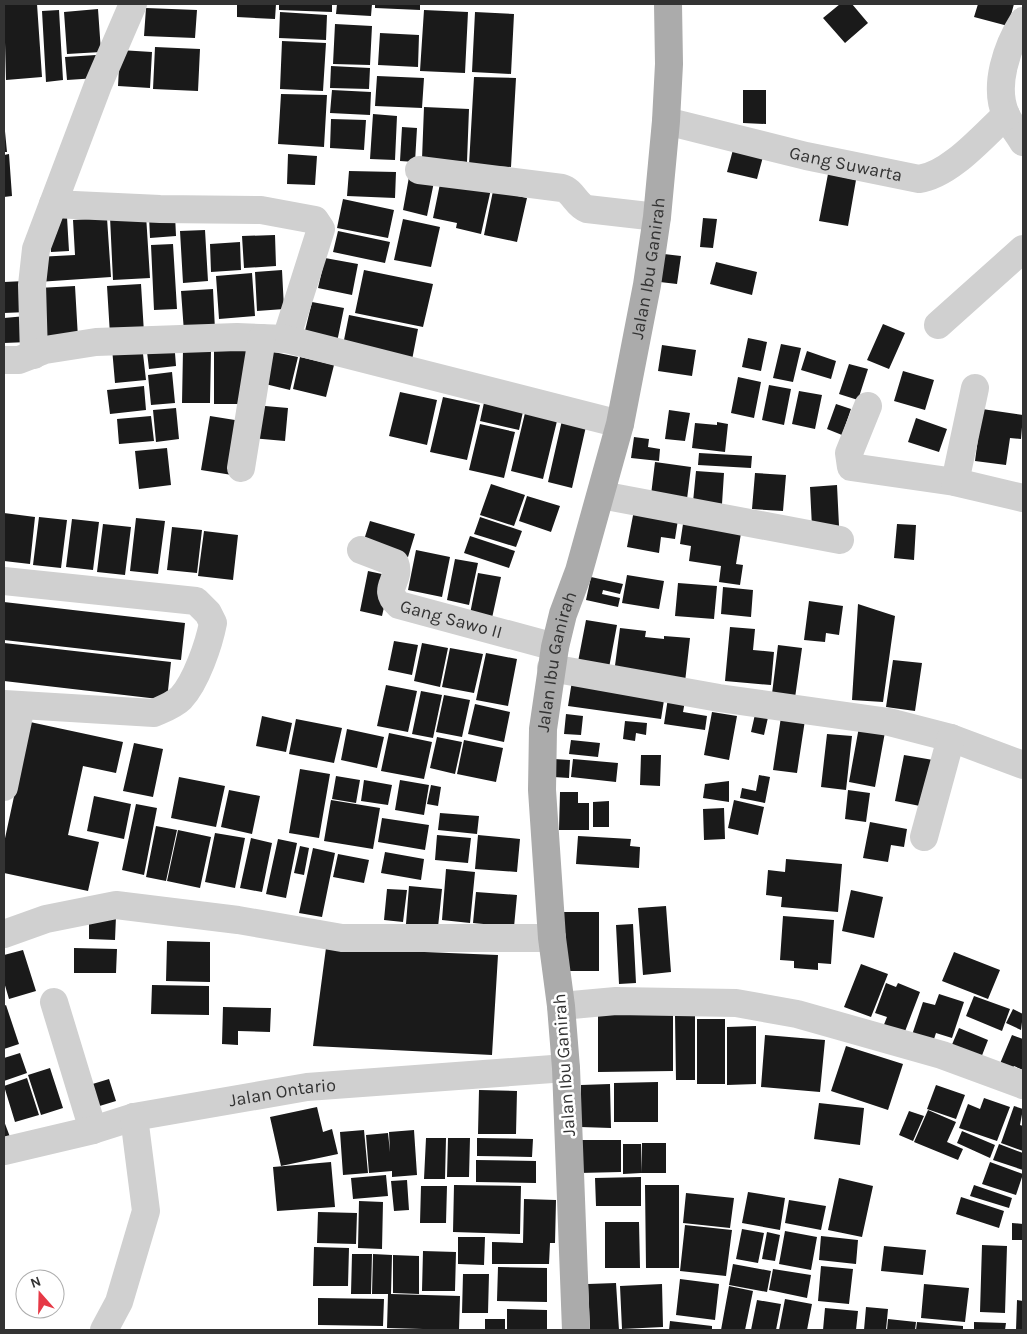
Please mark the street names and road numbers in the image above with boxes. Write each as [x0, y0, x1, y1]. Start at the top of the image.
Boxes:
street label: Gang Suwarta [787, 141, 904, 186]
street label: Jalan Ibu Ganirah [626, 196, 670, 341]
street label: Jalan Ibu Ganirah [532, 588, 582, 734]
street label: Gang Sawo II [398, 595, 505, 643]
street label: Jalan Ibu Ganirah [548, 993, 580, 1137]
street label: Jalan Ontario [227, 1074, 337, 1111]

